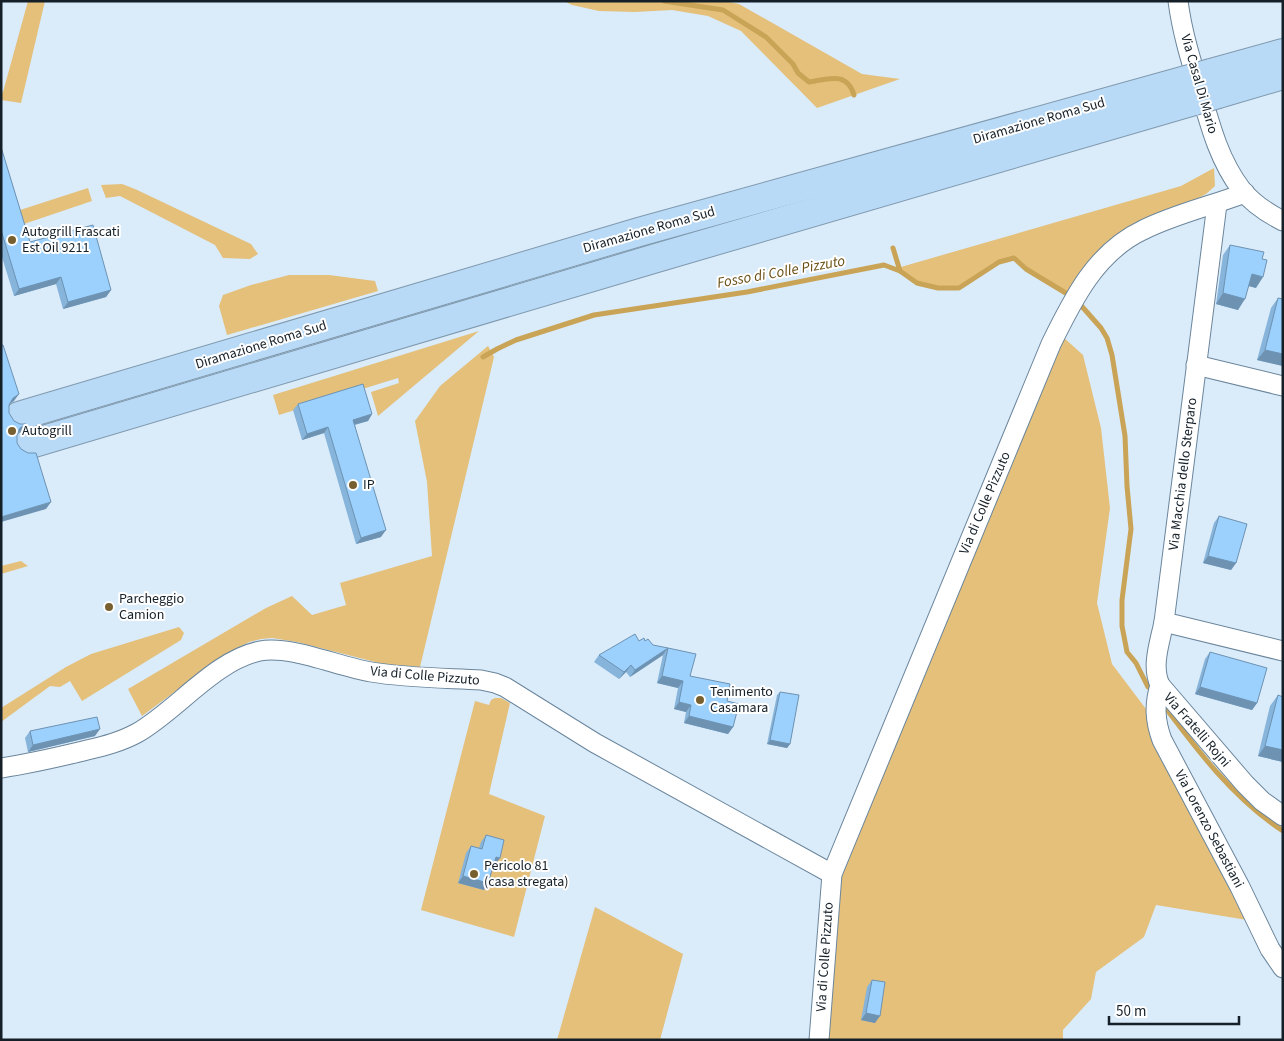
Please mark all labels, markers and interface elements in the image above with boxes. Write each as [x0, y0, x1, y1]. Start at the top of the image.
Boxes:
street label: Via Casal Di Mario [1175, 32, 1223, 136]
street label: Diramazione Roma Sud [971, 93, 1107, 149]
street label: Diramazione Roma Sud [581, 202, 717, 258]
place label: Autogrill Frascati Est Oil 9211 [22, 222, 120, 258]
marker: Autogrill Frascati Est Oil 9211 [6, 234, 18, 246]
water label: Fosso di Colle Pizzuto [715, 250, 847, 294]
street label: Diramazione Roma Sud [193, 315, 329, 375]
street label: Via Macchia dello Sterparo [1164, 396, 1202, 552]
place label: Autogrill [22, 421, 72, 441]
marker: Autogrill [6, 425, 18, 437]
street label: Via di Colle Pizzuto [954, 449, 1016, 557]
place label: IP [363, 475, 375, 495]
marker: IP [347, 479, 359, 491]
place label: Parcheggio Camion [119, 589, 184, 625]
marker: Parcheggio Camion [103, 601, 115, 613]
street label: Via di Colle Pizzuto [369, 661, 481, 691]
place label: Tenimento Casamara [710, 682, 773, 718]
street label: Via Fratelli Rojni [1159, 688, 1235, 772]
marker: Tenimento Casamara [694, 694, 706, 706]
street label: Via Lorenzo Sebastiani [1169, 766, 1249, 892]
place label: Pericolo 81 (casa stregata) [484, 856, 569, 892]
marker: Pericolo 81 (casa stregata) [468, 868, 480, 880]
street label: Via di Colle Pizzuto [811, 901, 839, 1013]
scale bar [1109, 994, 1239, 1026]
text: 50 m [1116, 1001, 1146, 1022]

